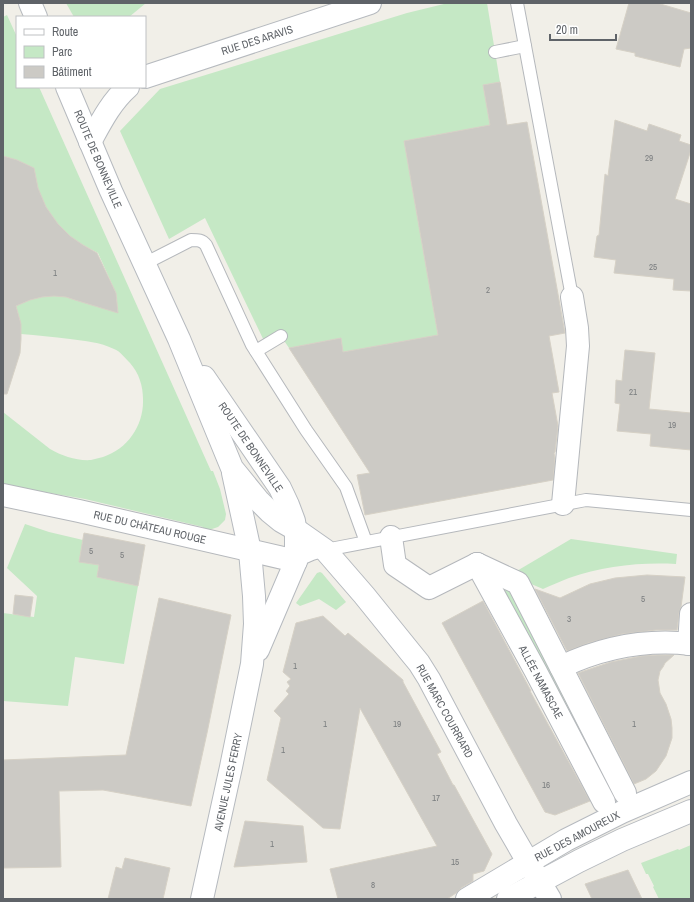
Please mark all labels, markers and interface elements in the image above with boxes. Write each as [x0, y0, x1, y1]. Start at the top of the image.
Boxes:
legend [16, 16, 146, 88]
scale bar [550, 16, 616, 42]
street label: RUE DES ARAVIS [219, 22, 295, 58]
text: 20 m [556, 22, 578, 38]
text: Route [52, 24, 78, 40]
text: Parc [52, 44, 72, 60]
text: Bâtiment [52, 64, 92, 80]
street label: ROUTE DE BONNEVILLE [71, 108, 125, 210]
house number: 29 [645, 152, 653, 164]
house number: 25 [649, 261, 657, 273]
house number: 1 [53, 267, 57, 279]
house number: 2 [486, 284, 490, 296]
house number: 21 [629, 386, 637, 398]
street label: ROUTE DE BONNEVILLE [216, 399, 286, 495]
house number: 19 [668, 419, 676, 431]
street label: RUE DU CHÂTEAU ROUGE [92, 507, 208, 547]
house number: 5 [89, 545, 93, 557]
house number: 5 [120, 549, 124, 561]
house number: 5 [641, 593, 645, 605]
house number: 3 [567, 613, 571, 625]
street label: ALLÉE NAMASCAE [515, 642, 566, 721]
house number: 1 [293, 660, 297, 672]
street label: RUE MARC COURRIARD [413, 662, 477, 760]
house number: 1 [323, 718, 327, 730]
house number: 19 [393, 718, 401, 730]
house number: 1 [632, 718, 636, 730]
street label: AVENUE JULES FERRY [211, 732, 245, 833]
house number: 1 [281, 744, 285, 756]
house number: 16 [542, 779, 550, 791]
house number: 17 [432, 792, 440, 804]
street label: RUE DES AMOUREUX [532, 808, 622, 864]
house number: 1 [270, 838, 274, 850]
house number: 15 [451, 856, 459, 868]
house number: 8 [371, 879, 375, 891]

